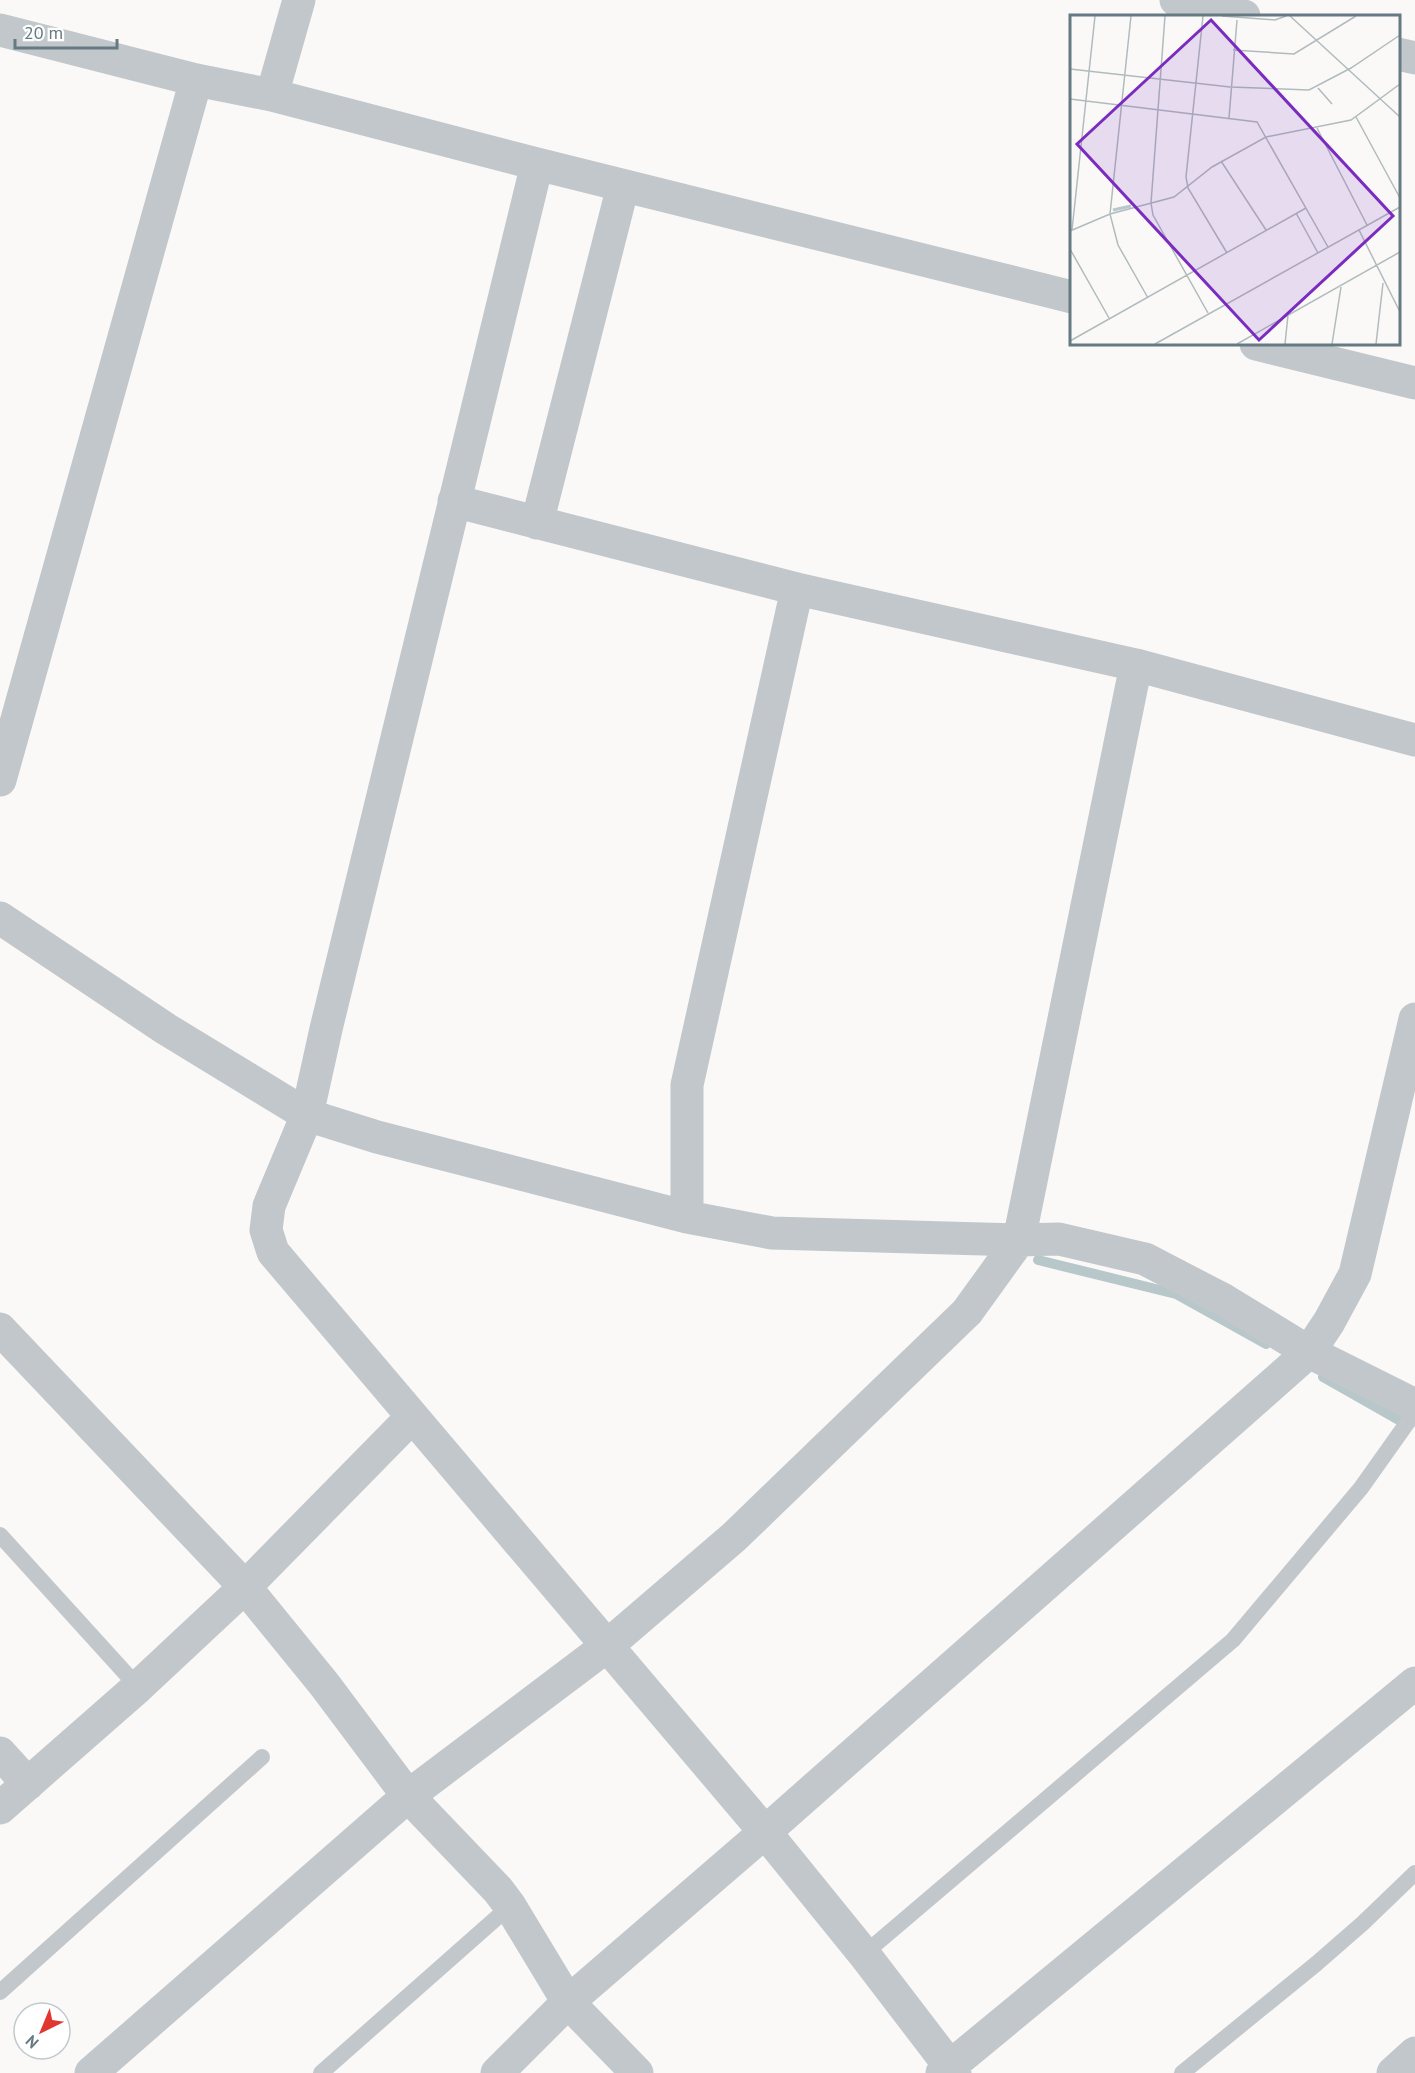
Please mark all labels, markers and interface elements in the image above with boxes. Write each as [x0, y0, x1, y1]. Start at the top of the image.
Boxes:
scale bar [15, 12, 117, 50]
inset map [1070, 15, 1400, 345]
text: 20 m [24, 21, 63, 44]
north arrow [12, 2001, 72, 2061]
text: N [21, 2031, 42, 2053]

